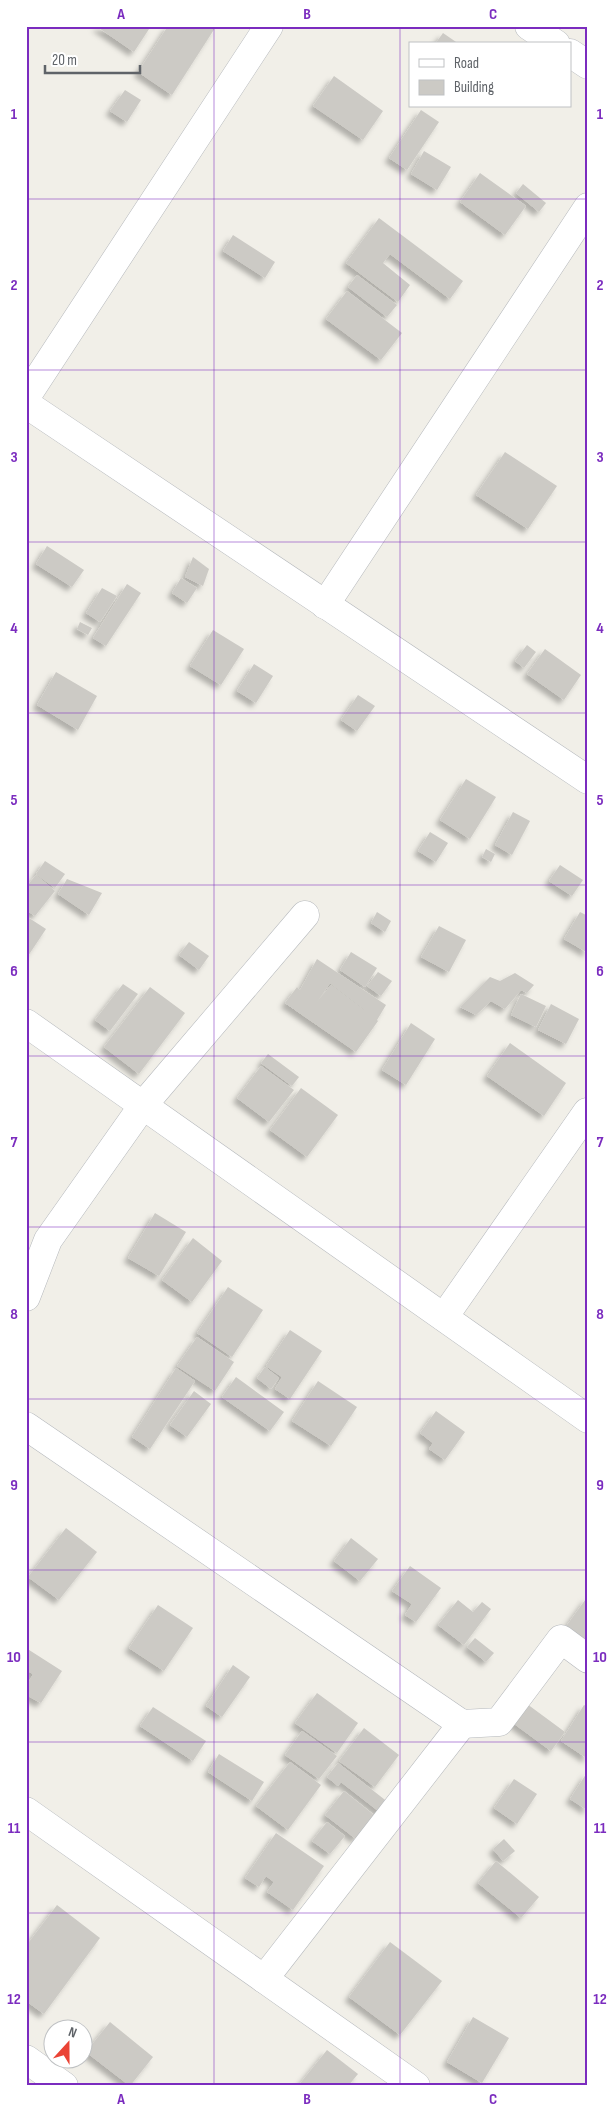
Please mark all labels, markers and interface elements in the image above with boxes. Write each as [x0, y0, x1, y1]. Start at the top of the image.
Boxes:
text: A [116, 5, 125, 24]
text: B [303, 5, 311, 24]
text: C [489, 5, 497, 24]
scale bar [45, 42, 140, 74]
legend [409, 42, 572, 108]
text: 20 m [52, 51, 77, 70]
text: Road [454, 54, 479, 73]
text: Building [454, 78, 494, 97]
text: 1 [11, 105, 18, 124]
text: 1 [597, 105, 604, 124]
text: 2 [10, 276, 18, 295]
text: 2 [596, 276, 604, 295]
text: 3 [10, 448, 18, 467]
text: 3 [596, 448, 604, 467]
text: 4 [10, 619, 18, 638]
text: 4 [596, 619, 604, 638]
text: 5 [10, 791, 18, 810]
text: 5 [596, 791, 604, 810]
text: 6 [10, 962, 18, 981]
text: 6 [596, 962, 604, 981]
text: 7 [11, 1133, 18, 1152]
text: 7 [597, 1133, 604, 1152]
text: 8 [10, 1305, 18, 1324]
text: 8 [596, 1305, 604, 1324]
text: 9 [10, 1476, 18, 1495]
text: 9 [596, 1476, 604, 1495]
text: 10 [7, 1648, 21, 1667]
text: 10 [593, 1648, 607, 1667]
text: 11 [8, 1819, 21, 1838]
text: 11 [594, 1819, 607, 1838]
text: 12 [7, 1990, 21, 2009]
text: 12 [593, 1990, 607, 2009]
north arrow [42, 2020, 92, 2070]
text: N [66, 2023, 79, 2042]
text: A [116, 2090, 125, 2109]
text: B [303, 2090, 311, 2109]
text: C [489, 2090, 497, 2109]

